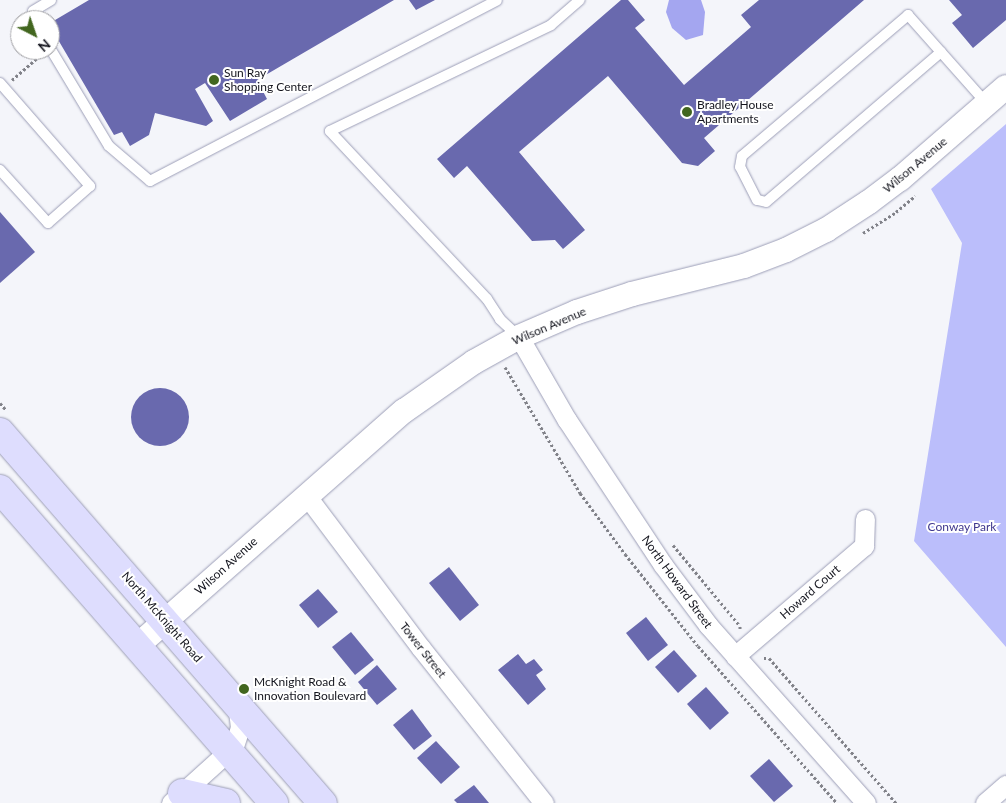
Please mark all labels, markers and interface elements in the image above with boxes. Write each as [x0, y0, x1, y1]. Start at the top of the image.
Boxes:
north arrow [10, 10, 60, 60]
text: N [35, 36, 54, 56]
place label: Sun Ray Shopping Center [224, 66, 312, 94]
marker: Sun Ray Shopping Center [208, 74, 220, 86]
place label: Bradley House Apartments [697, 98, 774, 126]
marker: Bradley House Apartments [681, 106, 693, 118]
street label: Wilson Avenue [880, 134, 950, 196]
street label: Wilson Avenue [510, 304, 588, 348]
park label: Conway Park [927, 520, 997, 534]
street label: North Howard Street [639, 533, 715, 631]
street label: Wilson Avenue [192, 534, 260, 598]
street label: Howard Court [777, 562, 843, 622]
street label: North McKnight Road [119, 569, 205, 665]
street label: Tower Street [397, 619, 449, 681]
place label: McKnight Road & Innovation Boulevard [254, 675, 366, 703]
marker: McKnight Road & Innovation Boulevard [238, 683, 250, 695]

